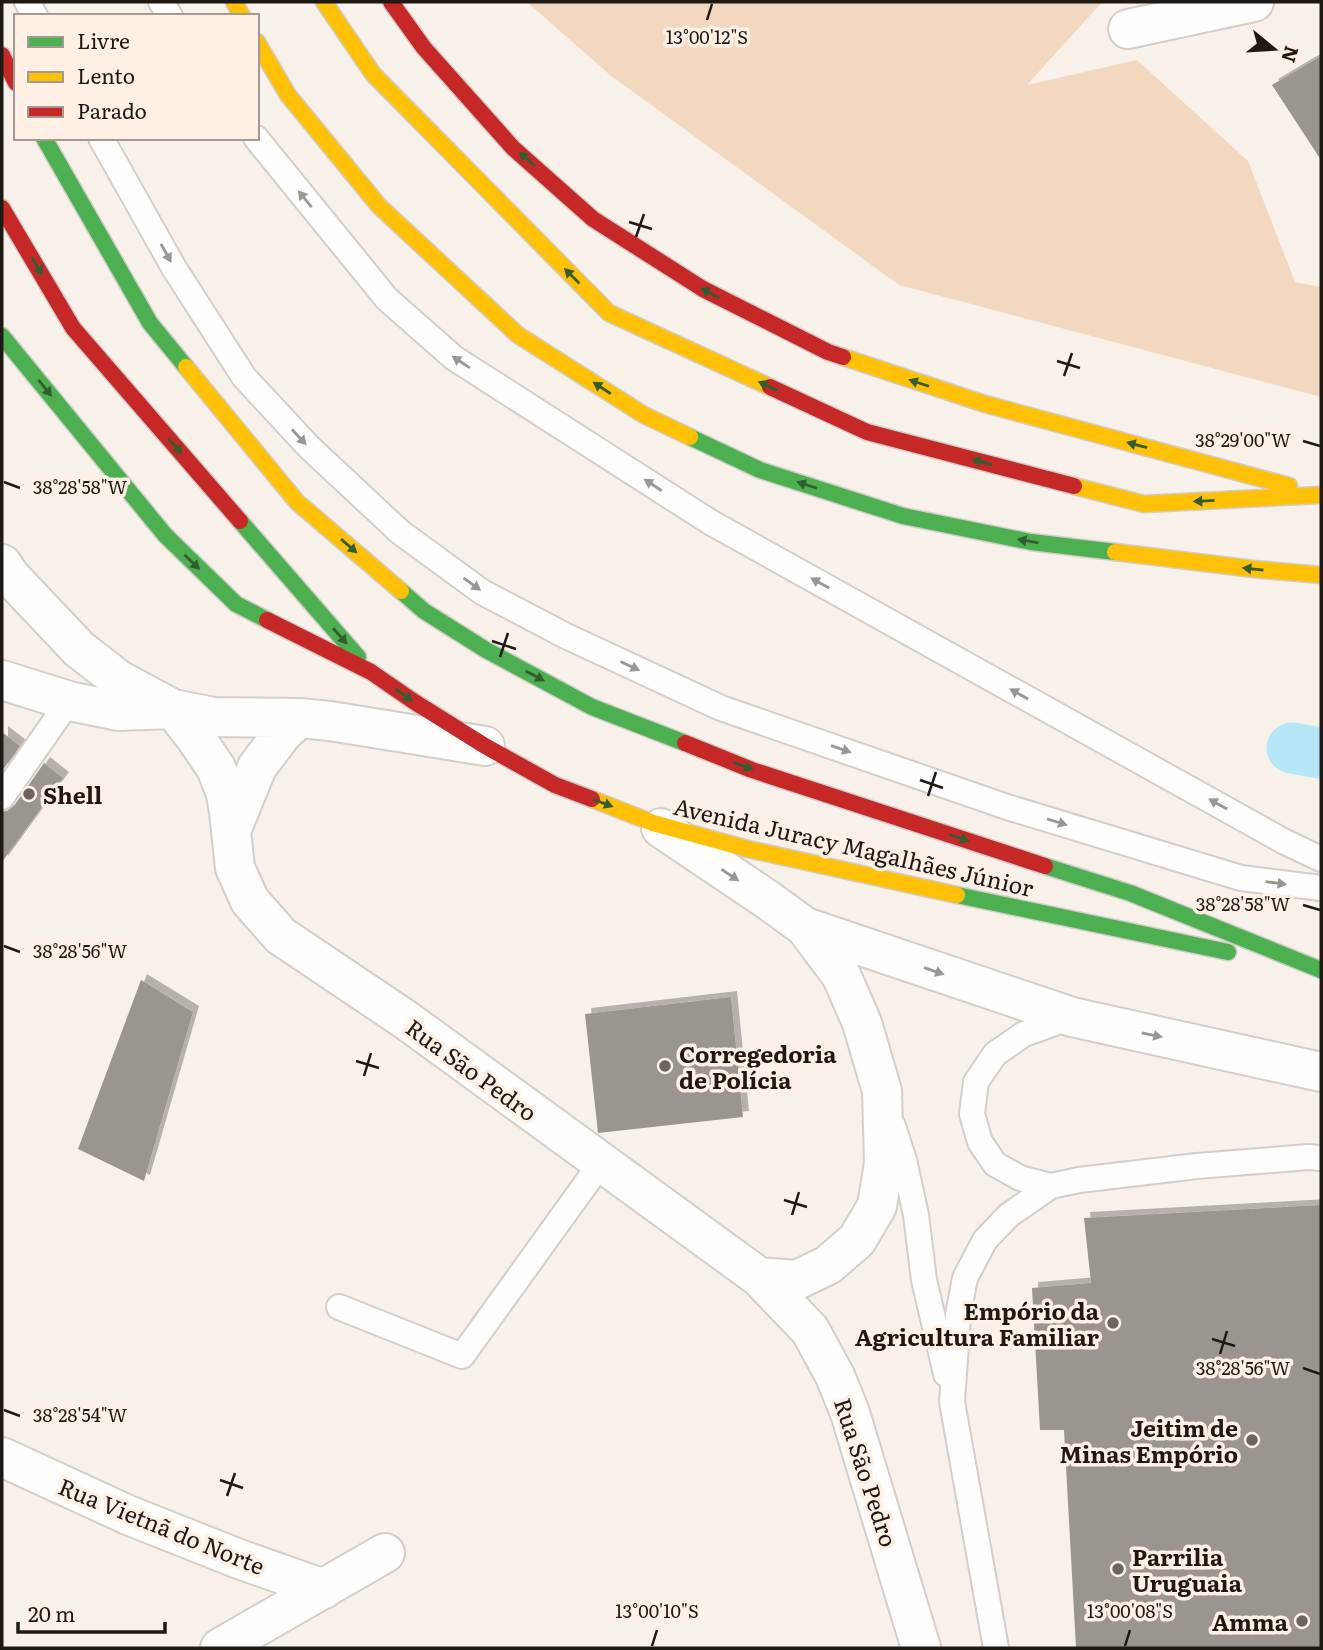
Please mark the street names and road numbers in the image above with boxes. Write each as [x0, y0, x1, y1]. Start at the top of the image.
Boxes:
street label: Avenida Juracy Magalhães Júnior [671, 788, 1037, 904]
street label: Rua São Pedro [399, 1010, 545, 1128]
street label: Rua São Pedro [827, 1393, 907, 1551]
street label: Rua Vietnã do Norte [54, 1468, 270, 1582]

